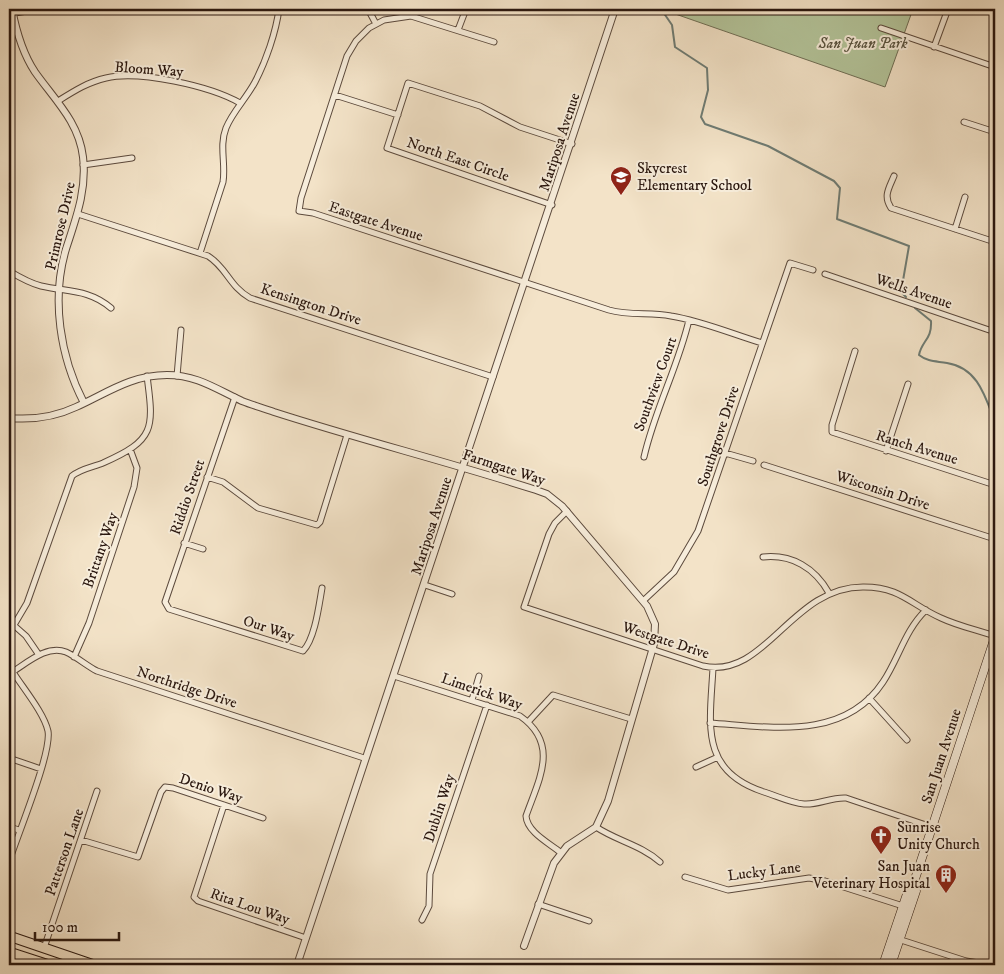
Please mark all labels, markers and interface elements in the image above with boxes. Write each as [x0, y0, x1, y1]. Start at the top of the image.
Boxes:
park label: San Juan Park [818, 34, 908, 53]
street label: Bloom Way [114, 58, 185, 81]
street label: Mariposa Avenue [535, 91, 584, 194]
street label: North East Circle [404, 133, 512, 186]
place label: Skycrest Elementary School [637, 159, 752, 195]
school or university icon: Skycrest Elementary School [609, 165, 633, 196]
street label: Primrose Drive [41, 180, 80, 272]
street label: Eastgate Avenue [326, 197, 425, 246]
street label: Wells Avenue [872, 269, 955, 313]
street label: Kensington Drive [258, 279, 364, 330]
street label: Southview Court [630, 334, 681, 434]
street label: Southgrove Drive [693, 383, 744, 489]
street label: Ranch Avenue [873, 426, 960, 469]
street label: Farmgate Way [460, 445, 549, 490]
street label: Riddio Street [166, 457, 209, 537]
street label: Wisconsin Drive [833, 466, 932, 515]
street label: Mariposa Avenue [407, 475, 456, 578]
street label: Brittany Way [79, 509, 123, 591]
street label: Our Way [241, 611, 298, 646]
street label: Westgate Drive [619, 617, 712, 663]
street label: Northridge Drive [134, 662, 240, 713]
street label: Limerick Way [439, 669, 526, 715]
street label: San Juan Avenue [917, 706, 966, 806]
street label: Denio Way [177, 769, 246, 808]
street label: Dublin Way [419, 771, 460, 845]
street label: Patterson Lane [41, 806, 88, 898]
place label: Sunrise Unity Church [897, 818, 980, 854]
church icon: Sunrise Unity Church [869, 824, 893, 855]
place label: San Juan Veterinary Hospital [812, 857, 930, 893]
street label: Lucky Lane [726, 858, 802, 885]
building icon: San Juan Veterinary Hospital [934, 863, 958, 894]
street label: Rita Lou Way [208, 884, 293, 929]
scale bar [35, 909, 119, 941]
text: 100 m [42, 918, 78, 937]

